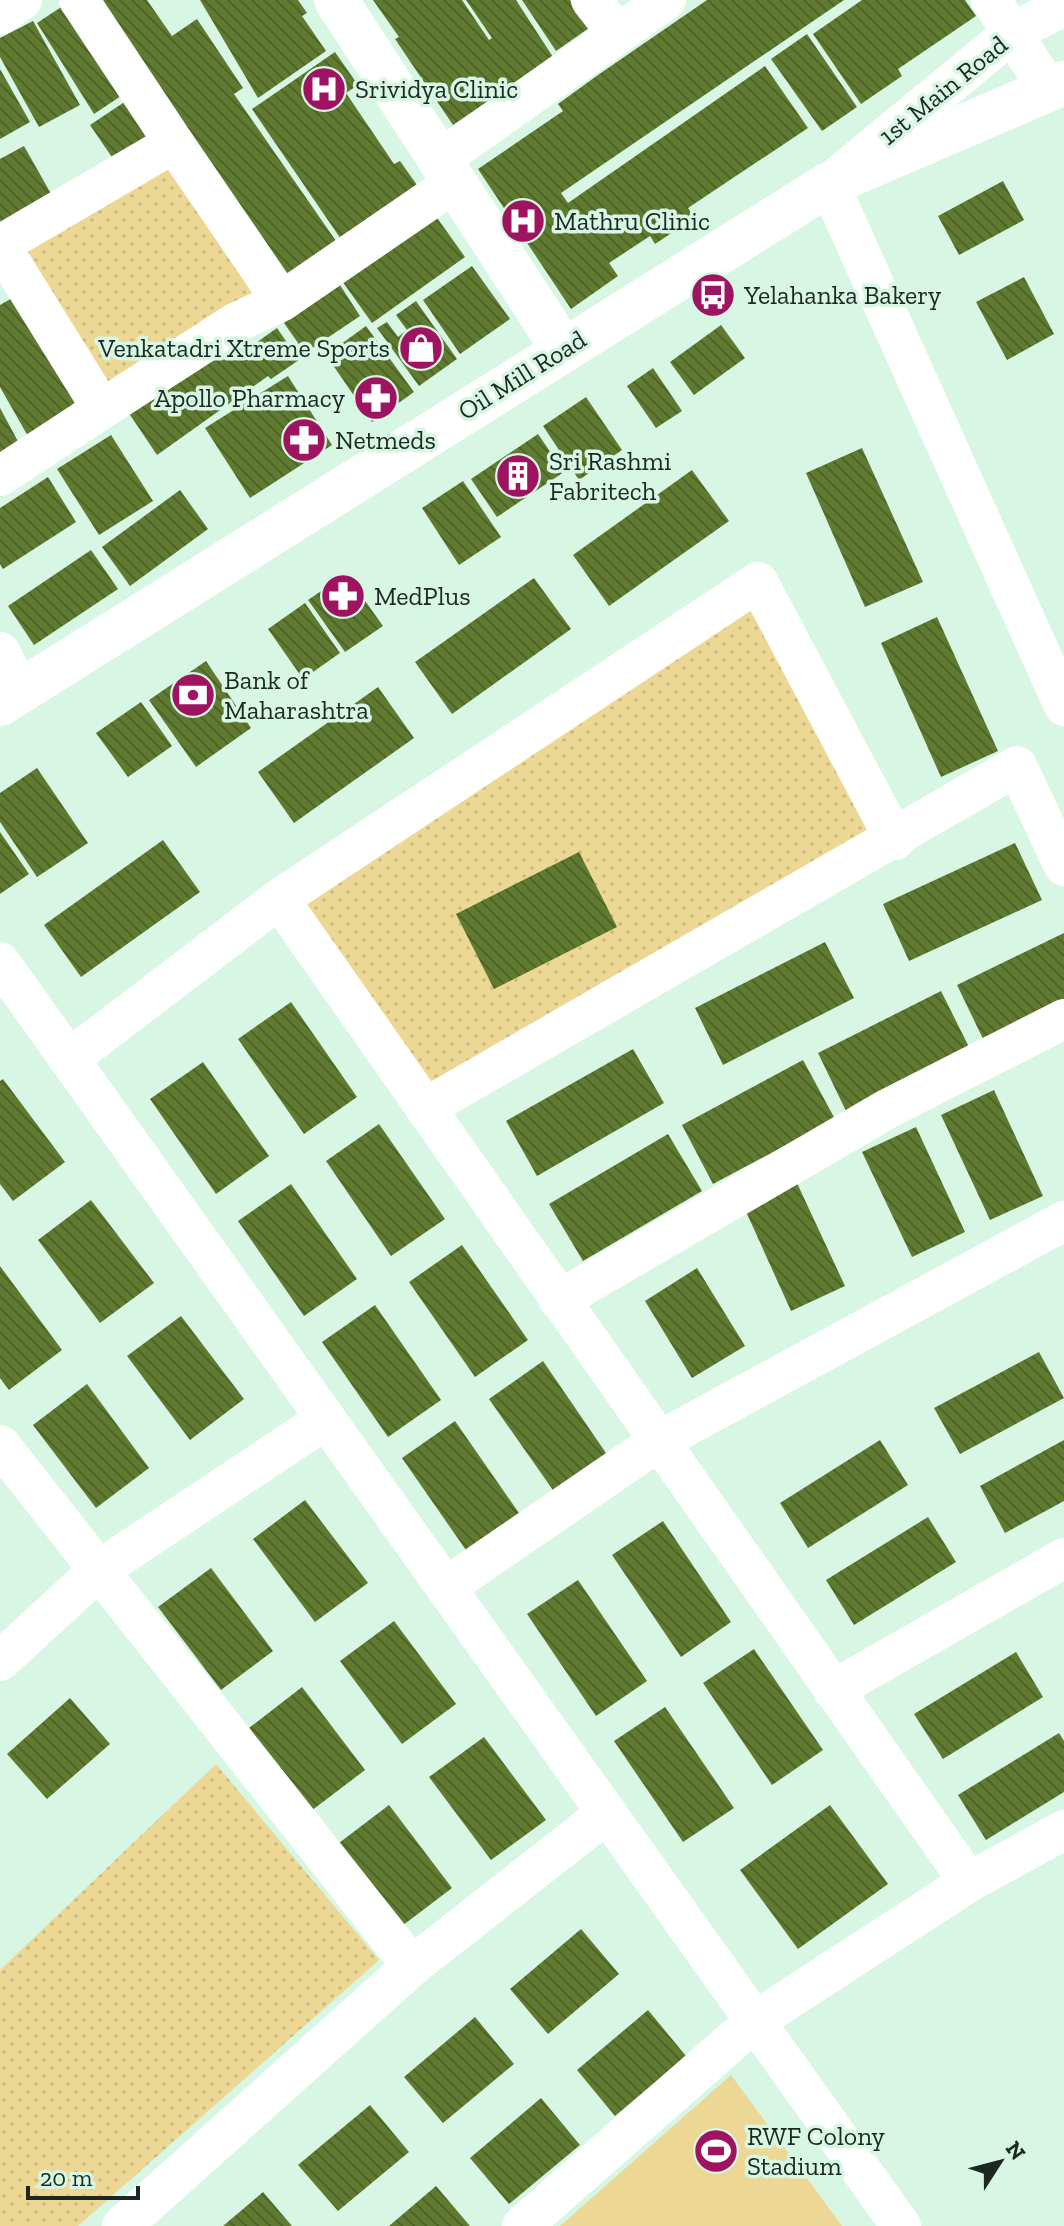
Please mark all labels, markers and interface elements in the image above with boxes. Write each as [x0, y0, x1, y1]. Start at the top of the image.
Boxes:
street label: 1st Main Road [872, 28, 1014, 152]
hospital icon: Srividya Clinic [300, 65, 348, 113]
place label: Srividya Clinic [355, 73, 518, 105]
hospital icon: Mathru Clinic [499, 197, 547, 245]
place label: Mathru Clinic [554, 205, 710, 237]
bus stop icon: Yelahanka Bakery [689, 271, 737, 319]
place label: Yelahanka Bakery [743, 279, 942, 311]
street label: Oil Mill Road [452, 323, 592, 427]
shop icon: Venkatadri Xtreme Sports [397, 324, 445, 372]
place label: Venkatadri Xtreme Sports [97, 332, 390, 364]
pharmacy icon: Apollo Pharmacy [352, 374, 400, 422]
place label: Apollo Pharmacy [154, 382, 346, 414]
pharmacy icon: Netmeds [280, 416, 328, 464]
place label: Netmeds [335, 424, 436, 456]
place label: Sri Rashmi Fabritech [549, 445, 671, 507]
building icon: Sri Rashmi Fabritech [494, 452, 542, 500]
pharmacy icon: MedPlus [319, 572, 367, 620]
place label: MedPlus [374, 580, 471, 612]
place label: Bank of Maharashtra [224, 664, 369, 726]
bank icon: Bank of Maharashtra [169, 671, 217, 719]
place label: RWF Colony Stadium [747, 2120, 885, 2182]
north arrow [960, 2122, 1040, 2202]
sports icon: RWF Colony Stadium [692, 2127, 740, 2175]
text: N [1000, 2136, 1032, 2165]
scale bar [28, 2150, 138, 2200]
text: 20 m [40, 2163, 93, 2192]

